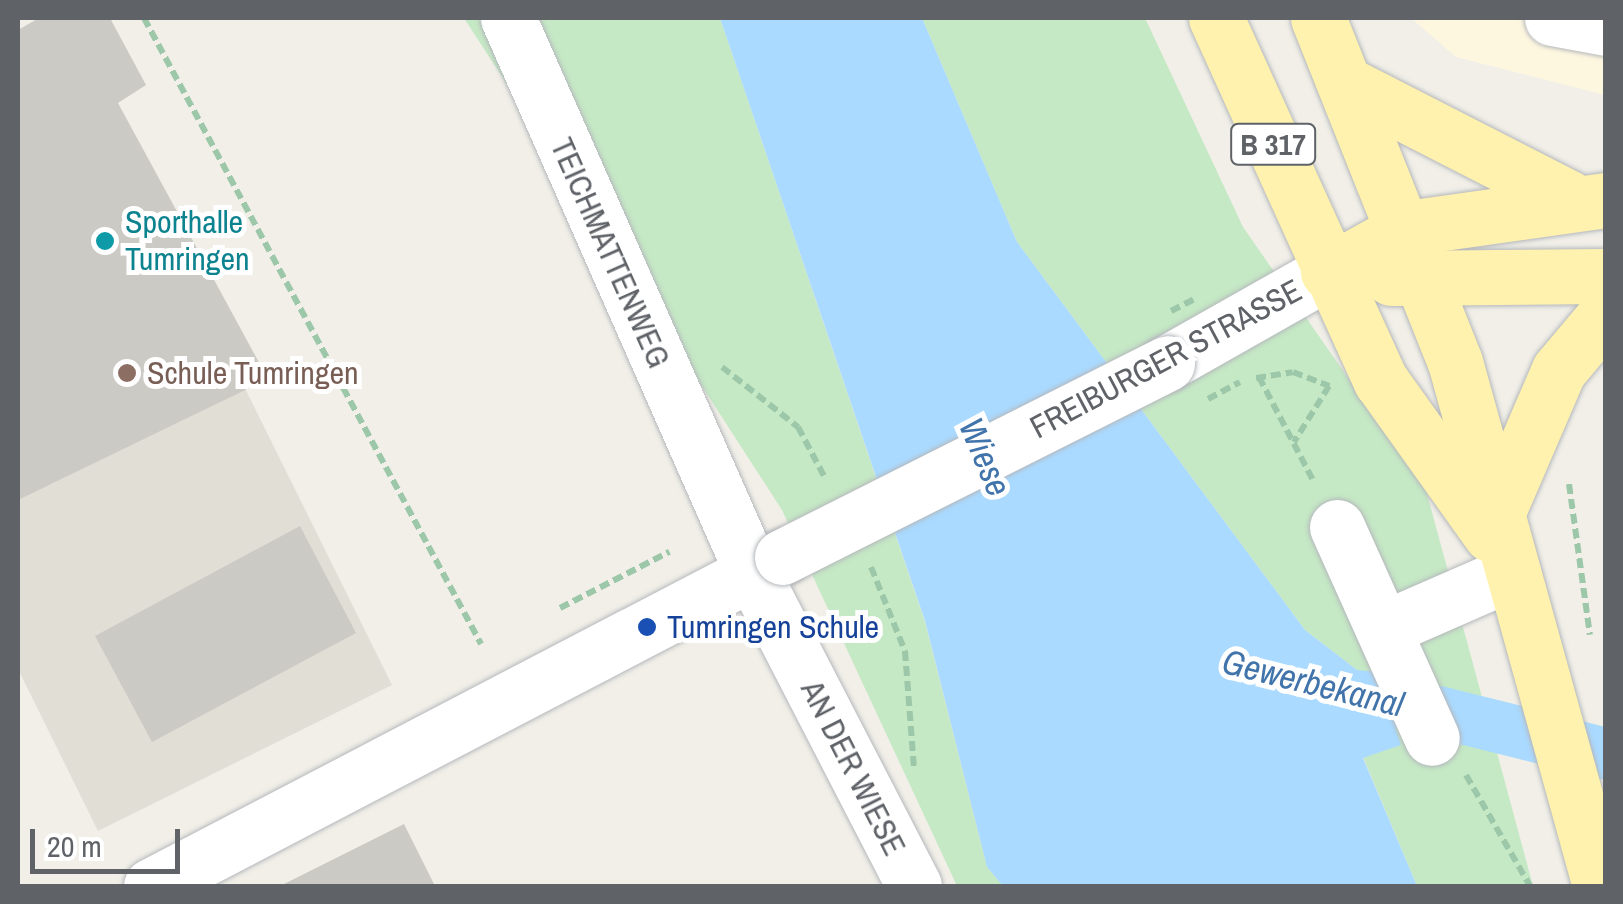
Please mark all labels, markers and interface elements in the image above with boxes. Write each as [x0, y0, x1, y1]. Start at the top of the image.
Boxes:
road number: B 317 [1228, 119, 1318, 169]
street label: TEICHMATTENWEG [542, 132, 678, 374]
place label: Sporthalle Tumringen [125, 204, 250, 279]
marker: Sporthalle Tumringen [94, 230, 116, 252]
street label: FREIBURGER STRASSE [1024, 271, 1308, 447]
place label: Schule Tumringen [147, 354, 359, 392]
marker: Schule Tumringen [116, 362, 138, 384]
water label: Wiese [950, 412, 1020, 502]
place label: Tumringen Schule [667, 608, 879, 646]
marker: Tumringen Schule [636, 616, 658, 638]
water label: Gewerbekanal [1218, 640, 1408, 726]
street label: AN DER WIESE [793, 674, 913, 862]
scale bar [35, 809, 185, 871]
text: 20 m [47, 826, 102, 866]

